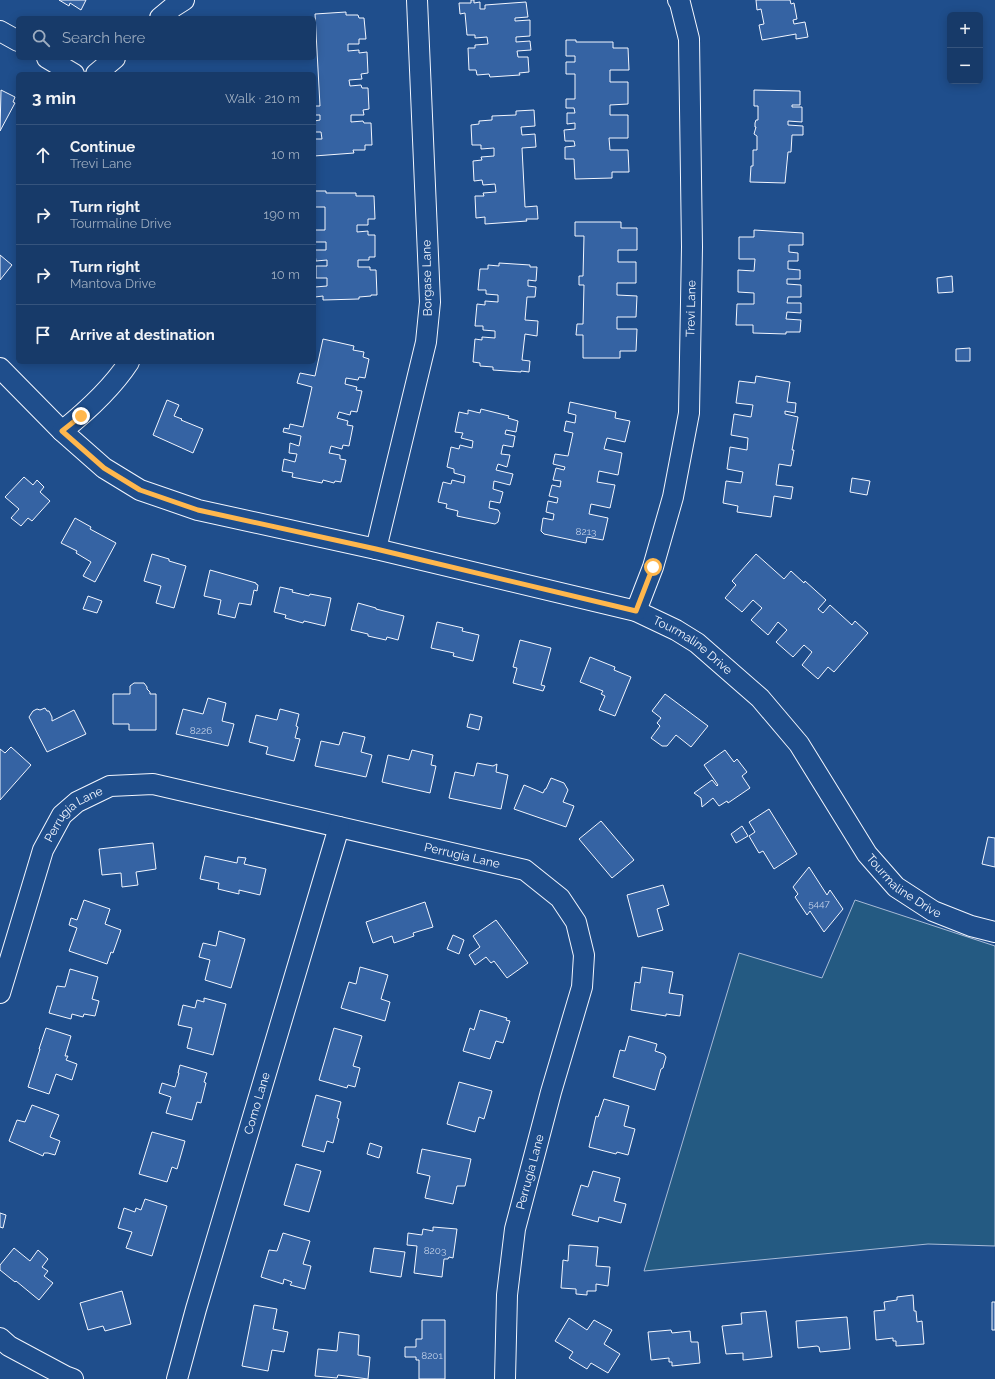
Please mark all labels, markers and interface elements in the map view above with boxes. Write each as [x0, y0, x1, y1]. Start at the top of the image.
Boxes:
map controls [947, 12, 983, 84]
button: + [947, 12, 983, 48]
search box [16, 16, 316, 60]
icon: search [30, 27, 52, 49]
text: Search here [62, 29, 145, 47]
button: − [947, 48, 983, 84]
text: 3 min [32, 88, 76, 108]
text: Walk · 210 m [225, 91, 300, 106]
text: Continue [70, 138, 135, 156]
icon: ahead [32, 144, 54, 166]
text: 10 m [271, 147, 300, 162]
text: Trevi Lane [70, 156, 132, 171]
text: Turn right [70, 198, 140, 216]
icon: right [32, 204, 54, 226]
text: 190 m [264, 207, 300, 222]
text: Tourmaline Drive [70, 216, 171, 231]
street label: Borgase Lane [419, 240, 435, 316]
text: Turn right [70, 258, 140, 276]
icon: right [32, 264, 54, 286]
text: 10 m [271, 267, 300, 282]
text: Mantova Drive [70, 276, 156, 291]
street label: Trevi Lane [683, 280, 698, 337]
icon: arrive [32, 324, 54, 346]
text: Arrive at destination [70, 326, 215, 344]
route end [72, 407, 90, 425]
house number: 8213 [576, 526, 596, 537]
route start [644, 558, 662, 576]
street label: Tourmaline Drive [651, 613, 735, 678]
house number: 8226 [190, 725, 212, 736]
street label: Perrugia Lane [42, 784, 105, 845]
street label: Perrugia Lane [423, 840, 501, 871]
street label: Tourmaline Drive [863, 851, 943, 921]
house number: 5447 [808, 898, 830, 909]
street label: Como Lane [241, 1071, 273, 1136]
street label: Perrugia Lane [513, 1133, 547, 1211]
house number: 8203 [424, 1245, 446, 1256]
house number: 8201 [421, 1350, 443, 1361]

